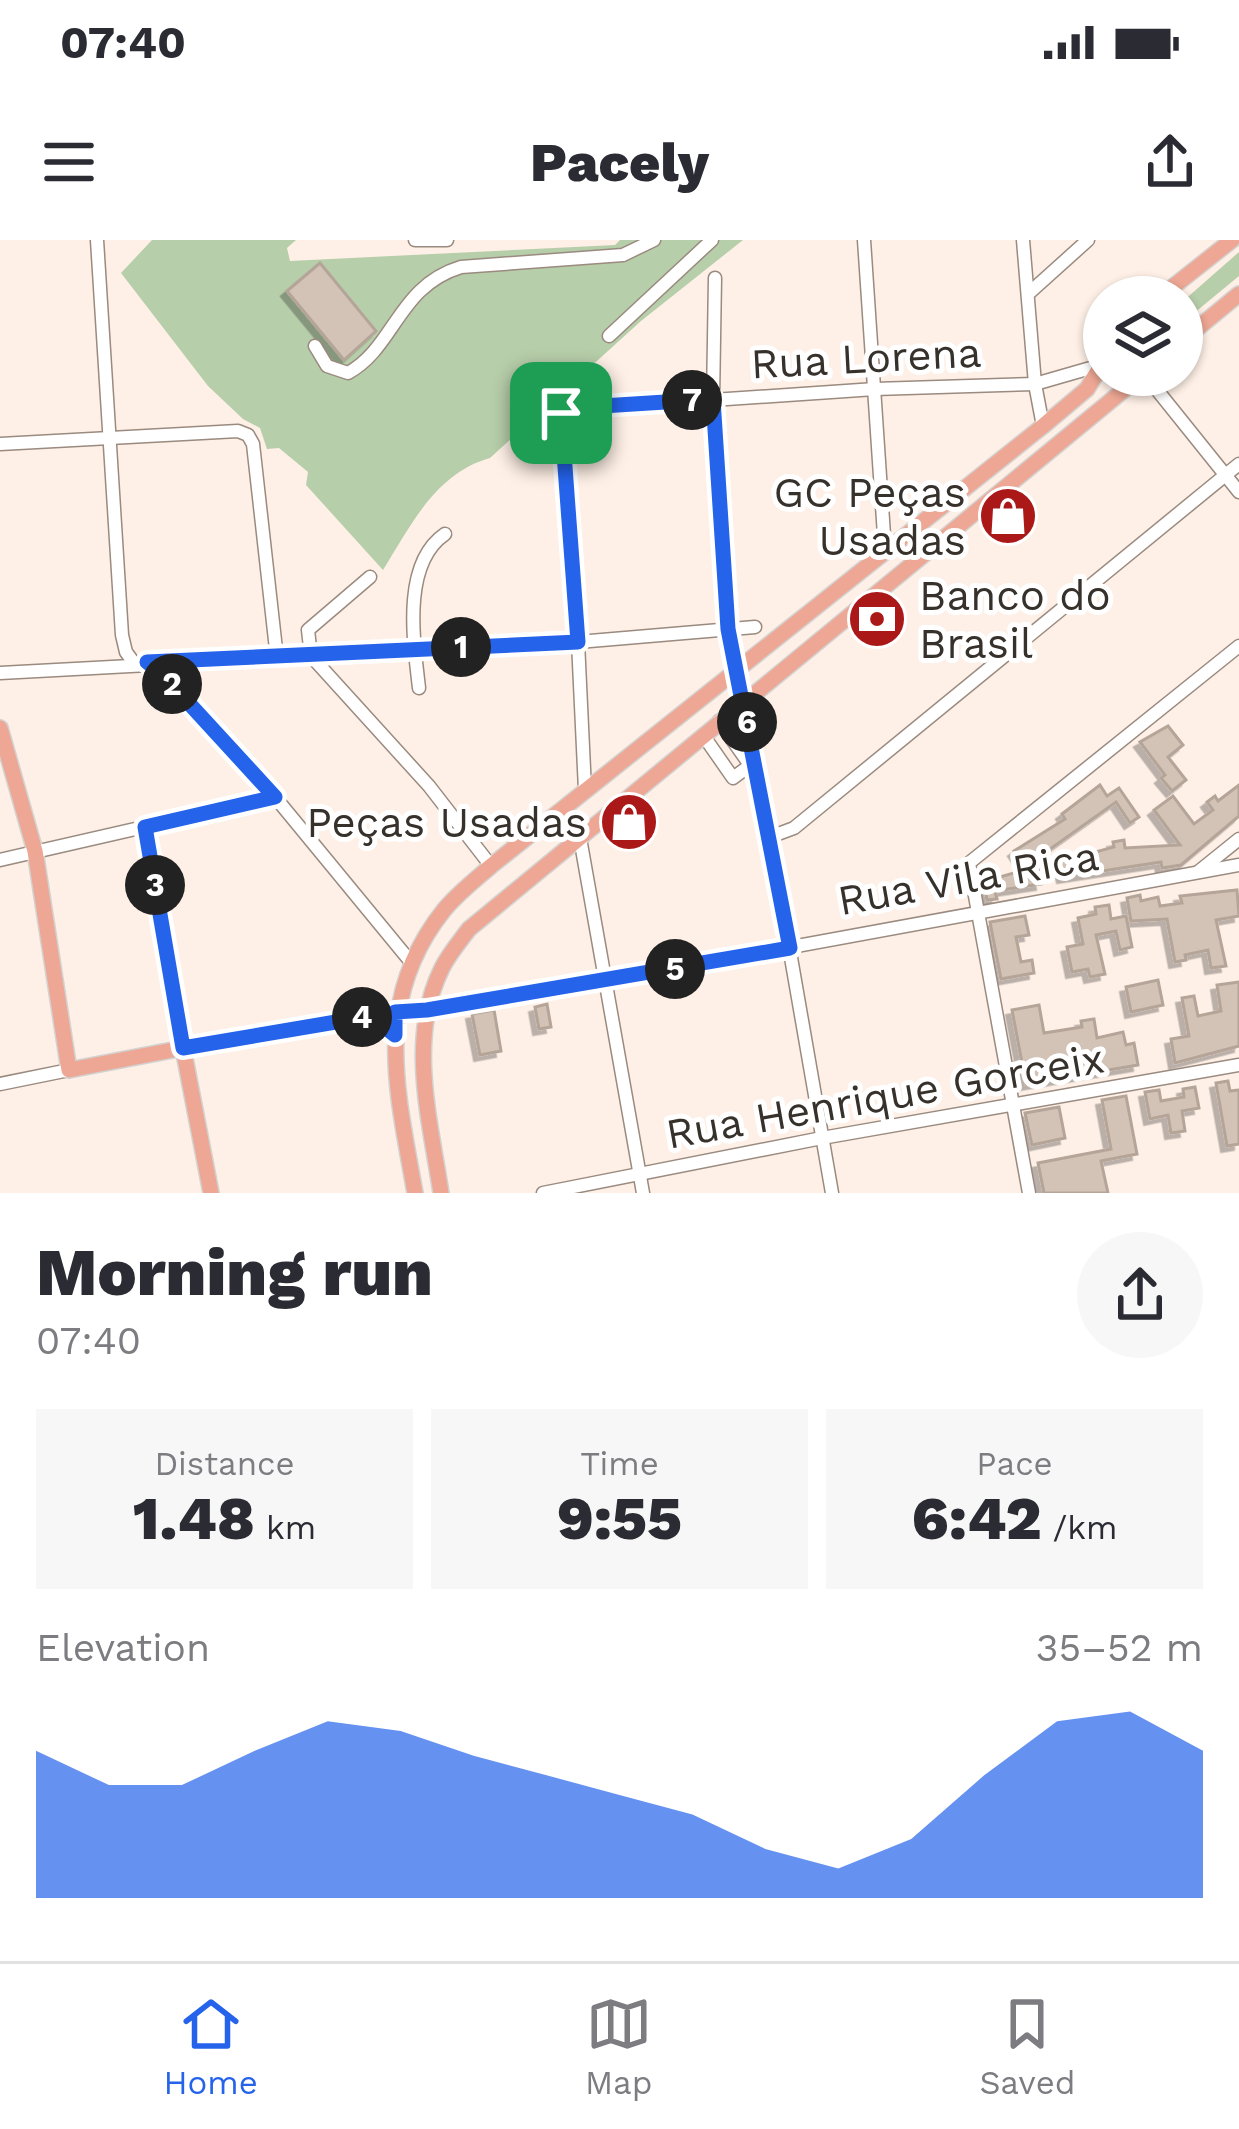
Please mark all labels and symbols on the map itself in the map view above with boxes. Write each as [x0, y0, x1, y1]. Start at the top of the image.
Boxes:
street label: Rua Lorena [750, 327, 982, 389]
pin [510, 362, 612, 464]
pin: 7 [662, 370, 722, 430]
place label: GC Peças Usadas [774, 468, 966, 565]
shop icon: GC Peças Usadas [977, 485, 1039, 547]
place label: Banco do Brasil [919, 571, 1111, 668]
bank icon: Banco do Brasil [846, 588, 908, 650]
pin: 1 [431, 617, 491, 677]
pin: 2 [142, 654, 202, 714]
pin: 6 [717, 692, 777, 752]
shop icon: Peças Usadas [598, 791, 660, 853]
place label: Peças Usadas [306, 798, 587, 847]
street label: Rua Vila Rica [834, 831, 1102, 925]
pin: 3 [125, 855, 185, 915]
pin: 5 [645, 939, 705, 999]
pin: 4 [332, 987, 392, 1047]
street label: Rua Henrique Gorceix [662, 1033, 1108, 1159]

